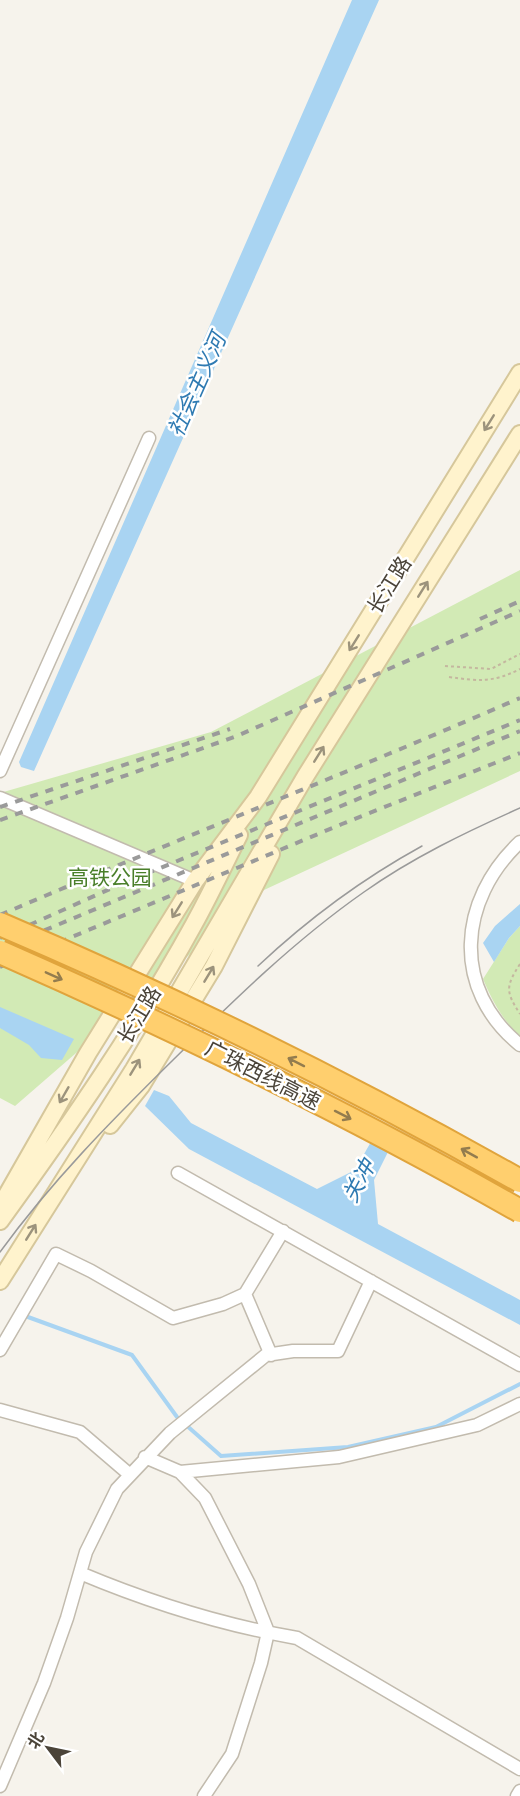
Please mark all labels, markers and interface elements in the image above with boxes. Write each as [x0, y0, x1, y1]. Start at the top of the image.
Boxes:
water label: 社会主义河 [162, 326, 233, 441]
one-way arrow [483, 414, 495, 431]
street label: 长江路 [362, 552, 416, 618]
one-way arrow [417, 581, 429, 598]
one-way arrow [347, 634, 359, 651]
one-way arrow [314, 746, 326, 763]
park label: 高铁公园 [68, 865, 152, 890]
one-way arrow [170, 901, 182, 918]
one-way arrow [203, 966, 215, 983]
one-way arrow [44, 971, 62, 982]
street label: 长江路 [112, 982, 166, 1048]
street label: 广珠西线高速 [201, 1035, 325, 1115]
one-way arrow [287, 1056, 305, 1068]
one-way arrow [129, 1059, 141, 1076]
one-way arrow [58, 1086, 70, 1103]
one-way arrow [333, 1110, 351, 1122]
one-way arrow [460, 1147, 478, 1158]
water label: 关冲 [337, 1153, 383, 1207]
one-way arrow [26, 1224, 38, 1241]
north arrow [18, 1718, 78, 1778]
text: 北 [23, 1728, 48, 1752]

